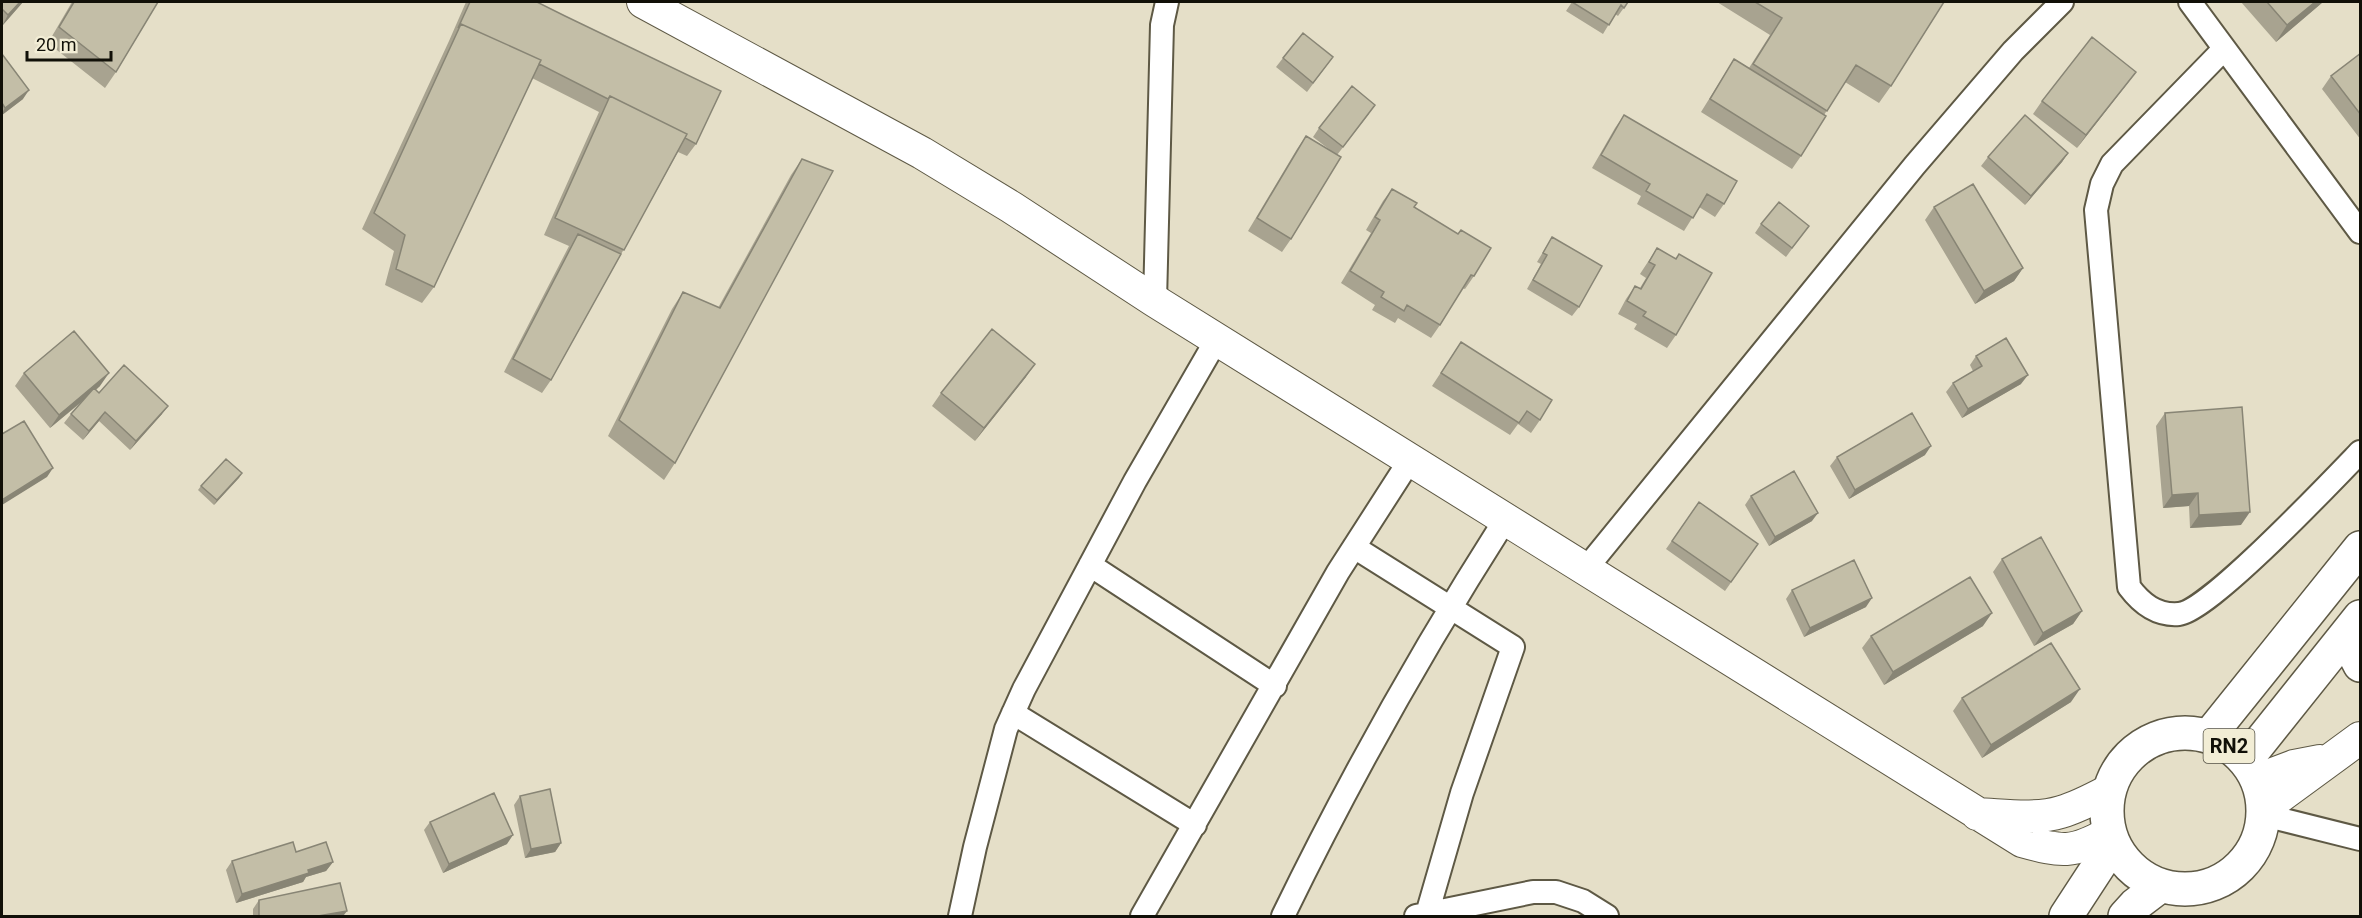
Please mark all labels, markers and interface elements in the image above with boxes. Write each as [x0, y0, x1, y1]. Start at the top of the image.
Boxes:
scale bar [27, 24, 111, 62]
text: 20 m [36, 34, 76, 55]
road number: RN2 [2204, 729, 2254, 763]

